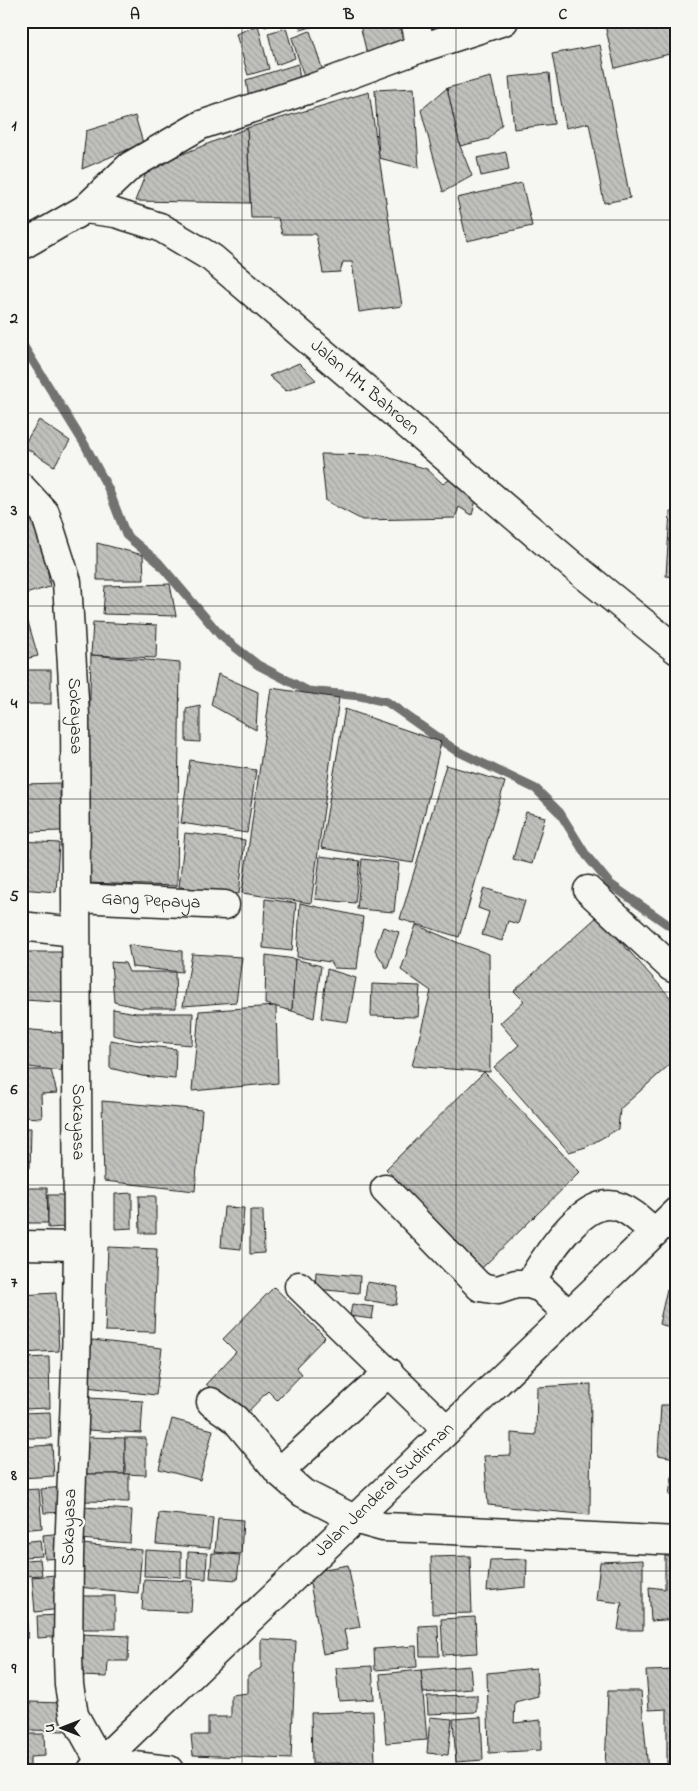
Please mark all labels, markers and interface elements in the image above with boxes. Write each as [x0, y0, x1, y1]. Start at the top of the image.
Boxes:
text: A [130, 3, 140, 27]
text: B [343, 3, 355, 27]
text: C [559, 3, 568, 27]
text: 1 [11, 114, 17, 138]
text: 2 [9, 307, 18, 331]
street label: Jalan HM. Bahroen [304, 334, 425, 442]
text: 3 [10, 499, 18, 523]
street label: Sokayasa [60, 677, 88, 754]
text: 4 [10, 692, 18, 716]
text: 5 [9, 885, 19, 909]
street label: Gang Pepaya [101, 886, 201, 917]
text: 6 [9, 1078, 18, 1102]
street label: Sokayasa [64, 1084, 91, 1160]
text: 7 [11, 1271, 18, 1295]
street label: Jalan Jenderal Sudirman [309, 1417, 461, 1563]
text: 8 [10, 1464, 17, 1488]
street label: Sokayasa [56, 1488, 84, 1566]
text: 9 [11, 1657, 17, 1681]
north arrow [38, 1704, 88, 1754]
text: U [40, 1723, 61, 1732]

